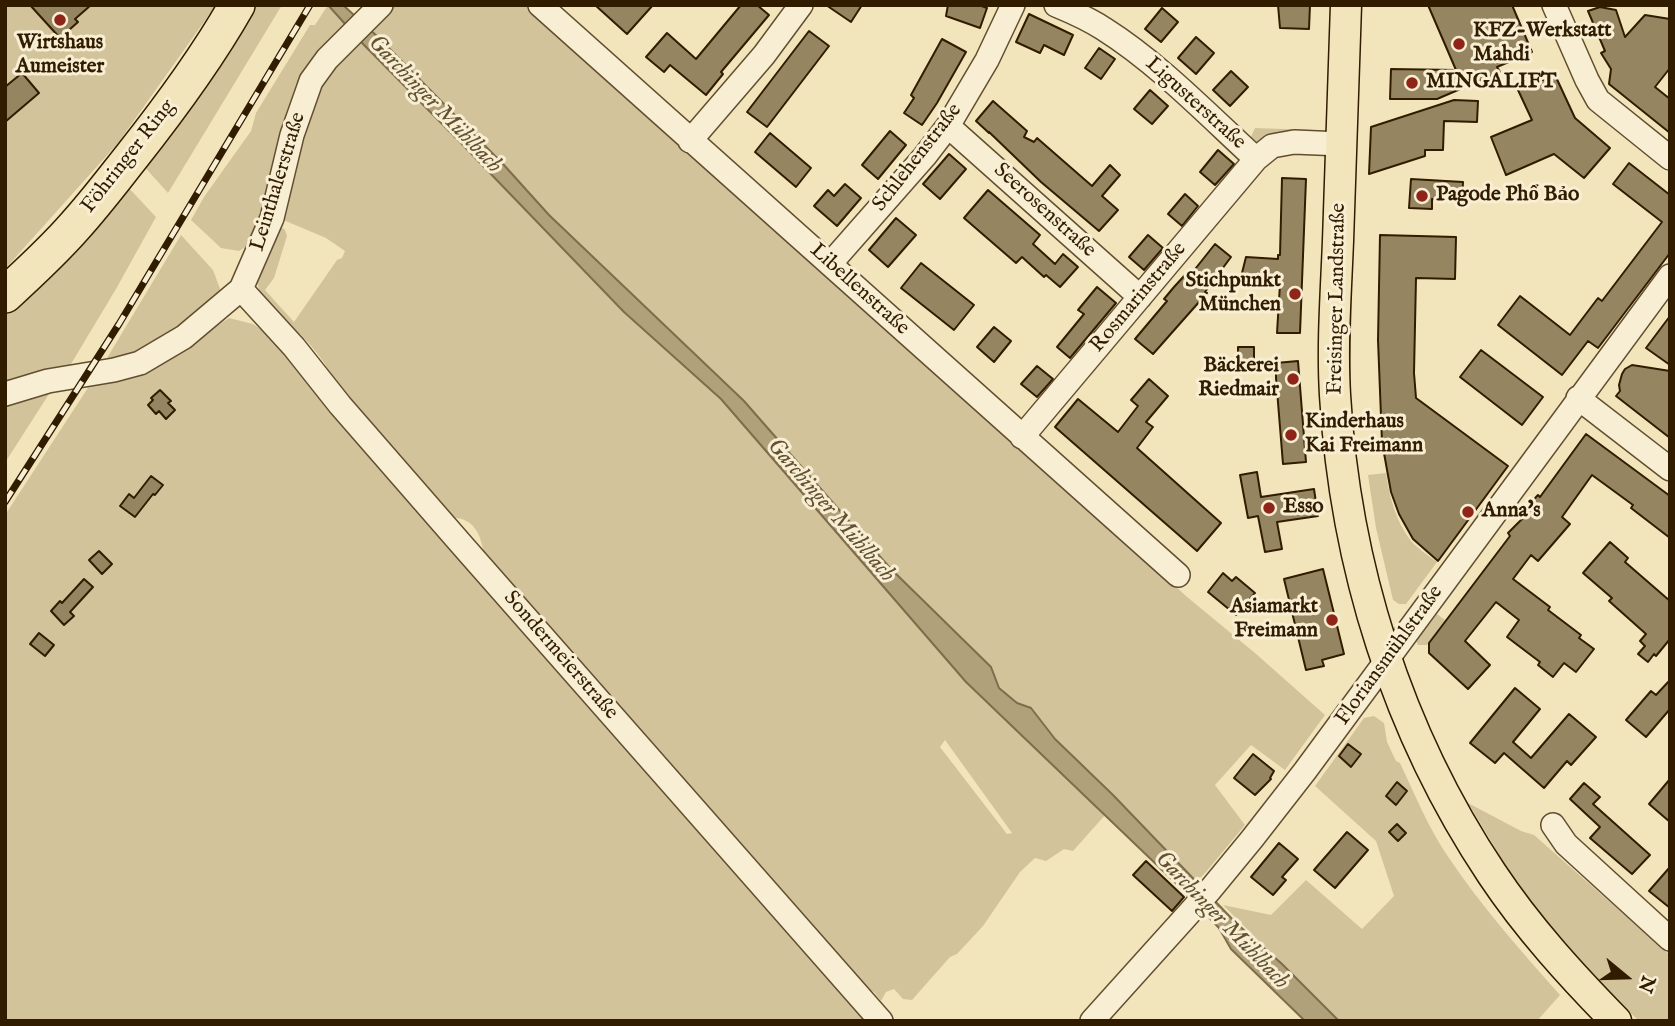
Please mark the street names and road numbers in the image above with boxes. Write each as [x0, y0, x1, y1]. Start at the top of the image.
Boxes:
street label: Ligusterstraße [1140, 52, 1250, 156]
street label: Föhringer Ring [77, 95, 181, 219]
street label: Schlehenstraße [868, 99, 968, 217]
street label: Leinthalerstraße [246, 110, 312, 254]
street label: Seerosenstraße [988, 158, 1100, 264]
street label: Freisinger Landstraße [1324, 203, 1352, 395]
street label: Rosmarinstraße [1086, 238, 1192, 358]
street label: Libellenstraße [804, 239, 914, 341]
street label: Floriansmühlstraße [1331, 581, 1449, 731]
street label: Sondermeierstraße [497, 587, 623, 725]

